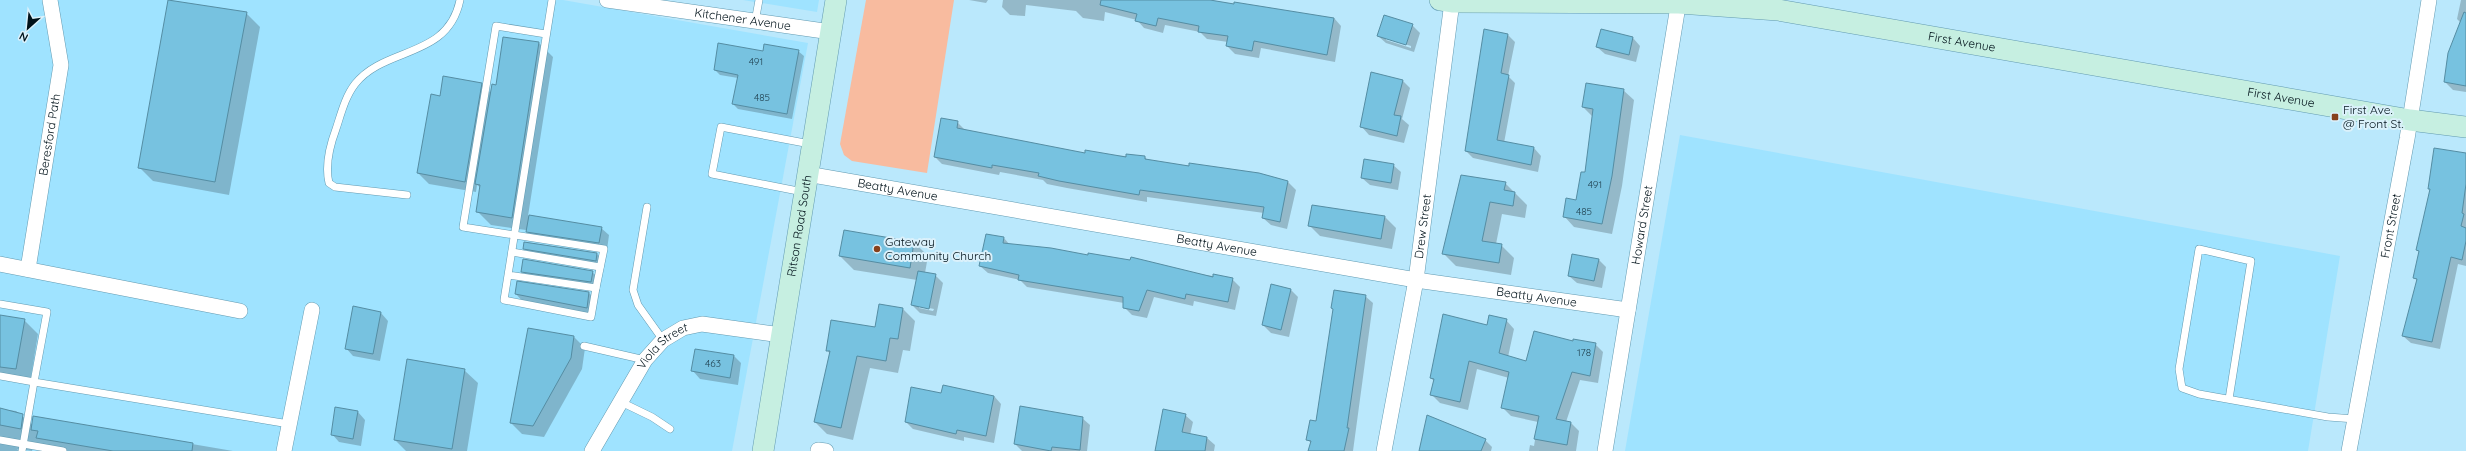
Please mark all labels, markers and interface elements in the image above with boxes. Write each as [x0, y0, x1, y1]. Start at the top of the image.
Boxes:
street label: Kitchener Avenue [694, 5, 792, 33]
north arrow [8, 8, 48, 48]
street label: First Avenue [1927, 28, 1997, 55]
text: N [17, 29, 30, 45]
house number: 491 [749, 55, 763, 68]
street label: First Avenue [2246, 84, 2316, 110]
house number: 485 [754, 91, 770, 104]
street label: Beresford Path [35, 93, 63, 177]
place label: First Ave. @ Front St. [2343, 102, 2404, 131]
marker: First Ave. @ Front St. [2330, 112, 2340, 122]
street label: Ritson Road South [783, 174, 815, 278]
street label: Beatty Avenue [856, 175, 939, 204]
house number: 491 [1588, 178, 1602, 191]
street label: Howard Street [1628, 184, 1655, 266]
street label: Front Street [2377, 192, 2404, 259]
street label: Drew Street [1411, 193, 1434, 260]
house number: 485 [1576, 205, 1592, 218]
street label: Beatty Avenue [1176, 230, 1258, 259]
place label: Gateway Community Church [885, 234, 991, 263]
marker: Gateway Community Church [872, 244, 882, 254]
street label: Beatty Avenue [1495, 283, 1578, 310]
street label: Viola Street [633, 319, 689, 372]
house number: 178 [1577, 346, 1591, 359]
house number: 463 [705, 357, 721, 370]

